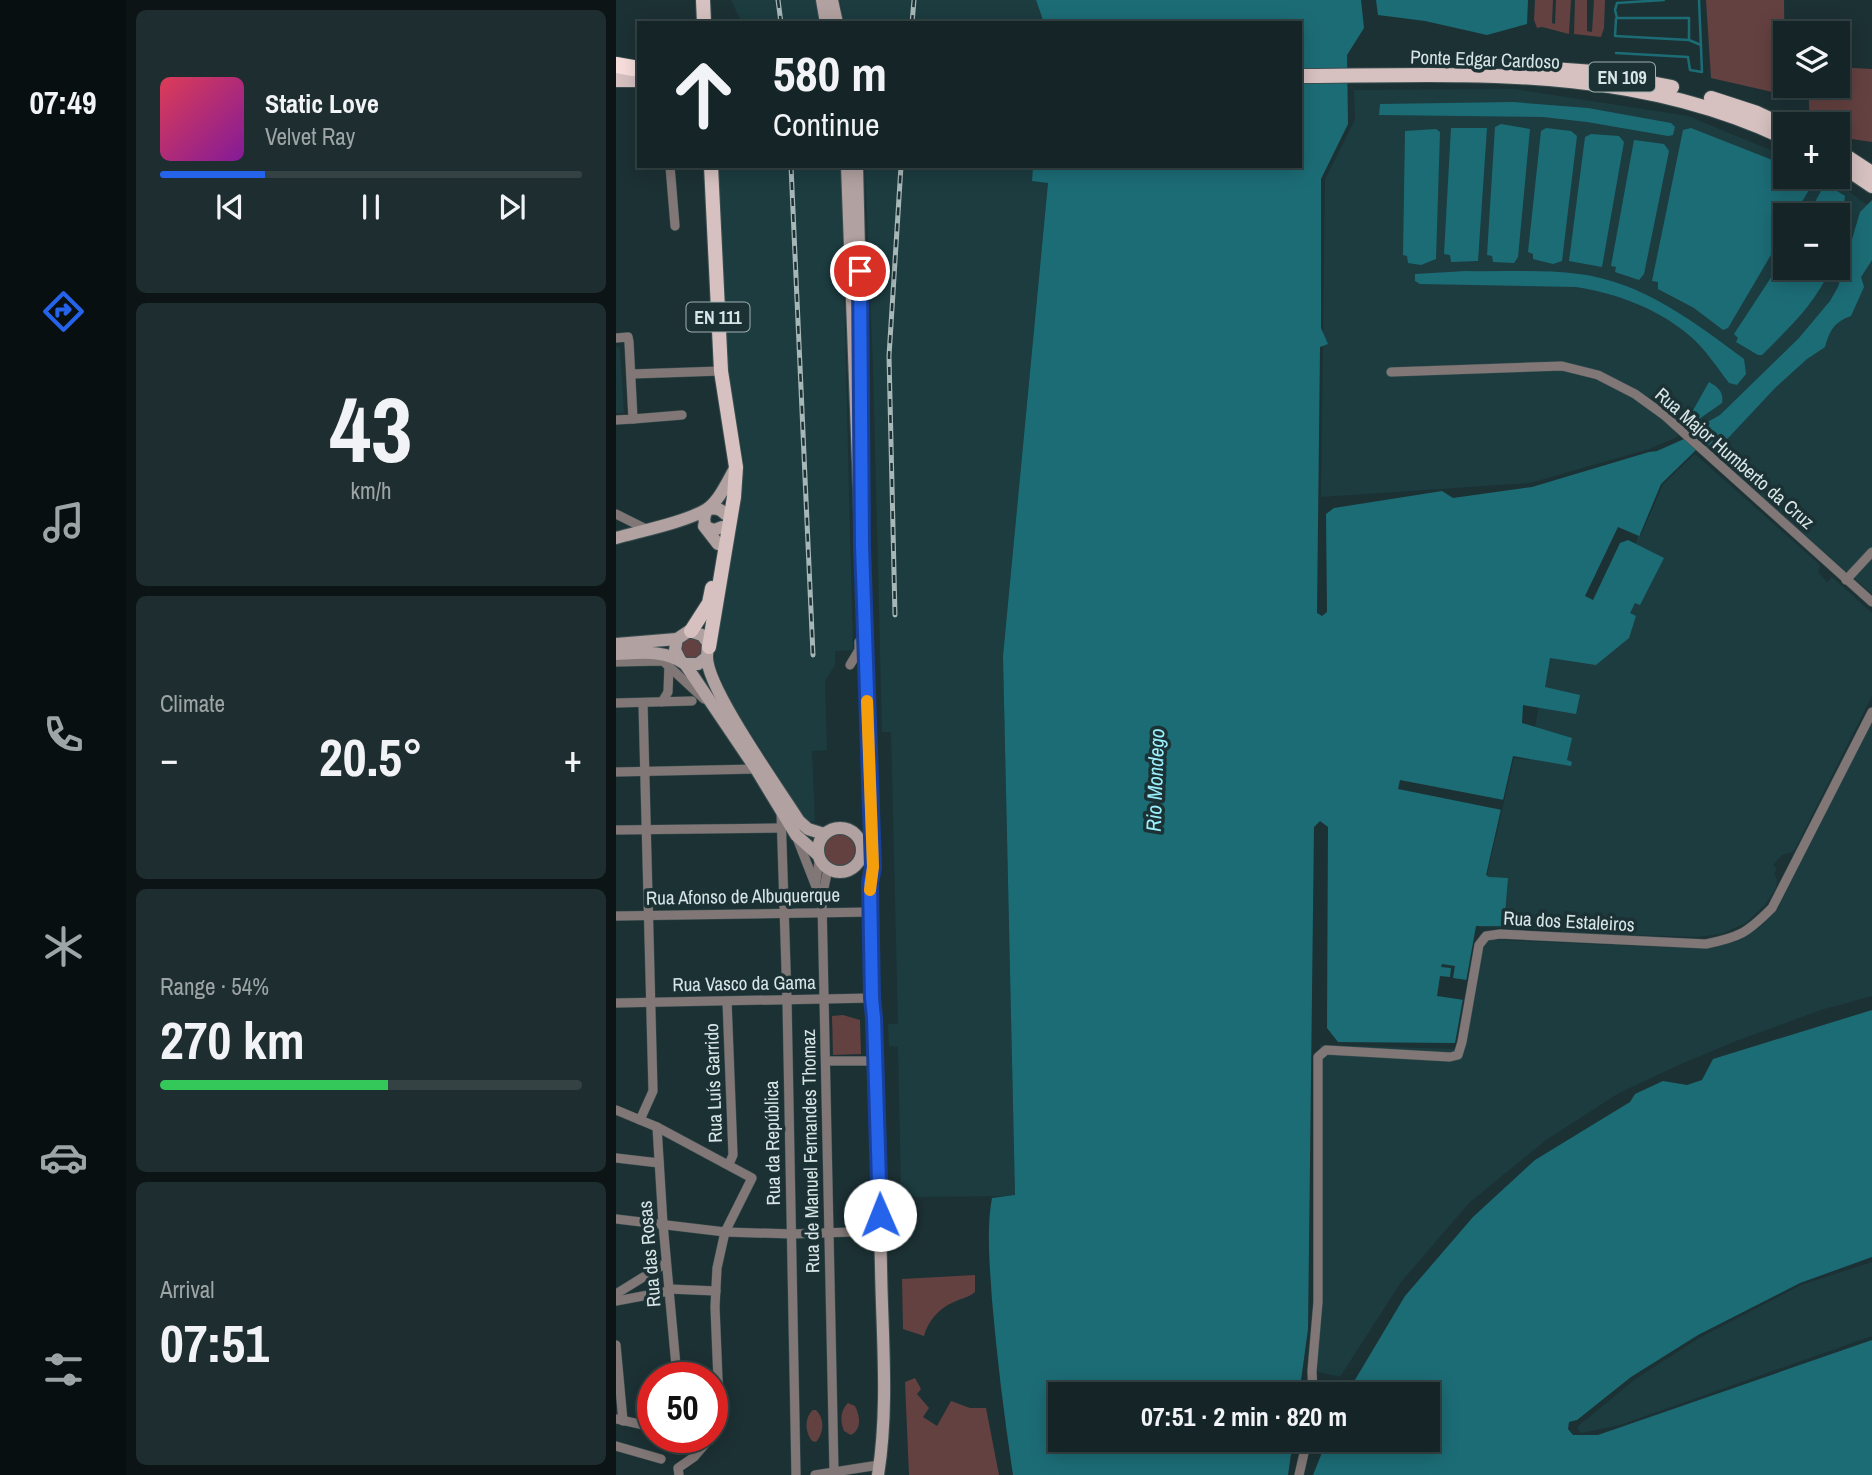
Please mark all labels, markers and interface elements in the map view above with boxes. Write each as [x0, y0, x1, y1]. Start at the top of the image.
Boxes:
map controls [1773, 21, 1850, 280]
button: layers [1773, 21, 1850, 98]
text: 580 m [773, 40, 887, 106]
street label: Ponte Edgar Cardoso [1410, 43, 1560, 75]
icon: ahead [658, 49, 749, 140]
road number: EN 109 [1589, 62, 1655, 92]
text: 07:49 [29, 81, 97, 124]
text: Static Love [265, 86, 379, 121]
text: Continue [773, 103, 880, 146]
button: + [1773, 112, 1850, 189]
text: Velvet Ray [265, 121, 355, 152]
icon: previous [211, 188, 249, 226]
icon: pause [352, 188, 390, 226]
icon: next [493, 188, 531, 226]
button: − [1773, 203, 1850, 280]
pin [830, 241, 890, 301]
icon: arrive [841, 252, 879, 290]
icon: directions [39, 287, 88, 336]
road number: EN 111 [686, 302, 750, 332]
text: 43 [330, 368, 413, 490]
street label: Rua Major Humberto da Cruz [1650, 381, 1820, 535]
text: km/h [351, 475, 391, 506]
icon: music [39, 498, 88, 547]
text: Climate [160, 688, 225, 719]
icon: phone [39, 710, 88, 759]
text: 20.5° [319, 722, 423, 792]
water label: Rio Mondego [1139, 728, 1171, 832]
text: − [160, 733, 178, 784]
text: + [564, 733, 582, 784]
street label: Rua Afonso de Albuquerque [646, 881, 840, 911]
street label: Rua dos Estaleiros [1503, 905, 1636, 937]
icon: climate [39, 922, 88, 971]
street label: Rua Vasco da Gama [672, 969, 816, 997]
text: Range · 54% [160, 971, 269, 1002]
text: 270 km [160, 1005, 305, 1075]
street label: Rua Luís Garrido [698, 1023, 728, 1143]
street label: Rua de Manuel Fernandes Thomaz [795, 1029, 825, 1273]
street label: Rua da República [758, 1080, 786, 1206]
icon: car [39, 1133, 88, 1182]
position arrow [843, 1178, 917, 1252]
street label: Rua das Rosas [631, 1200, 667, 1308]
text: Arrival [160, 1274, 215, 1305]
text: 07:51 [160, 1308, 269, 1378]
icon: filters [39, 1345, 88, 1394]
speed limit sign: 50 [637, 1362, 728, 1453]
text: 07:51 · 2 min · 820 m [1141, 1399, 1347, 1434]

